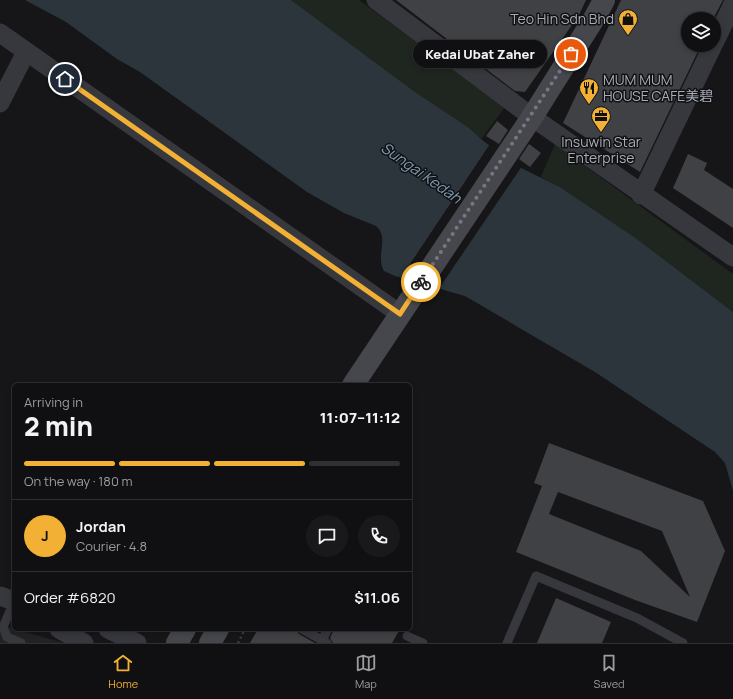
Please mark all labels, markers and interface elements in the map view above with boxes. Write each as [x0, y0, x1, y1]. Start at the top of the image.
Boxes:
shop icon: Teo Hin Sdn Bhd [617, 8, 639, 36]
place label: Teo Hin Sdn Bhd [510, 9, 614, 28]
map controls [681, 12, 721, 52]
button: layers [681, 12, 721, 52]
pin [554, 37, 588, 71]
callout: Kedai Ubat Zaher [413, 40, 547, 68]
icon: bag [560, 43, 582, 65]
text: Kedai Ubat Zaher [425, 45, 535, 63]
pin [48, 62, 82, 96]
icon: home [54, 68, 76, 90]
place label: MUM MUM HOUSE CAFE美碧 [603, 70, 713, 105]
restaurant icon: MUM MUM HOUSE CAFE美碧 [578, 77, 600, 105]
office icon: Insuwin Star Enterprise [590, 105, 612, 133]
place label: Insuwin Star Enterprise [561, 132, 641, 167]
water label: Sungai Kedah [377, 137, 467, 209]
courier [401, 262, 441, 302]
icon: bike [410, 271, 432, 293]
text: Arriving in [24, 393, 83, 411]
text: 11:07–11:12 [320, 407, 400, 428]
text: 2 min [24, 408, 93, 444]
text: On the way · 180 m [24, 472, 132, 490]
button: chat [306, 515, 348, 557]
button: phone [358, 515, 400, 557]
text: Jordan [76, 516, 126, 537]
text: J [41, 525, 49, 546]
text: Courier · 4.8 [76, 537, 147, 555]
text: Order #6820 [24, 587, 116, 608]
text: $11.06 [354, 587, 400, 608]
tab: Home [108, 652, 138, 691]
tab: Map [355, 652, 377, 691]
tab: Saved [594, 652, 625, 691]

